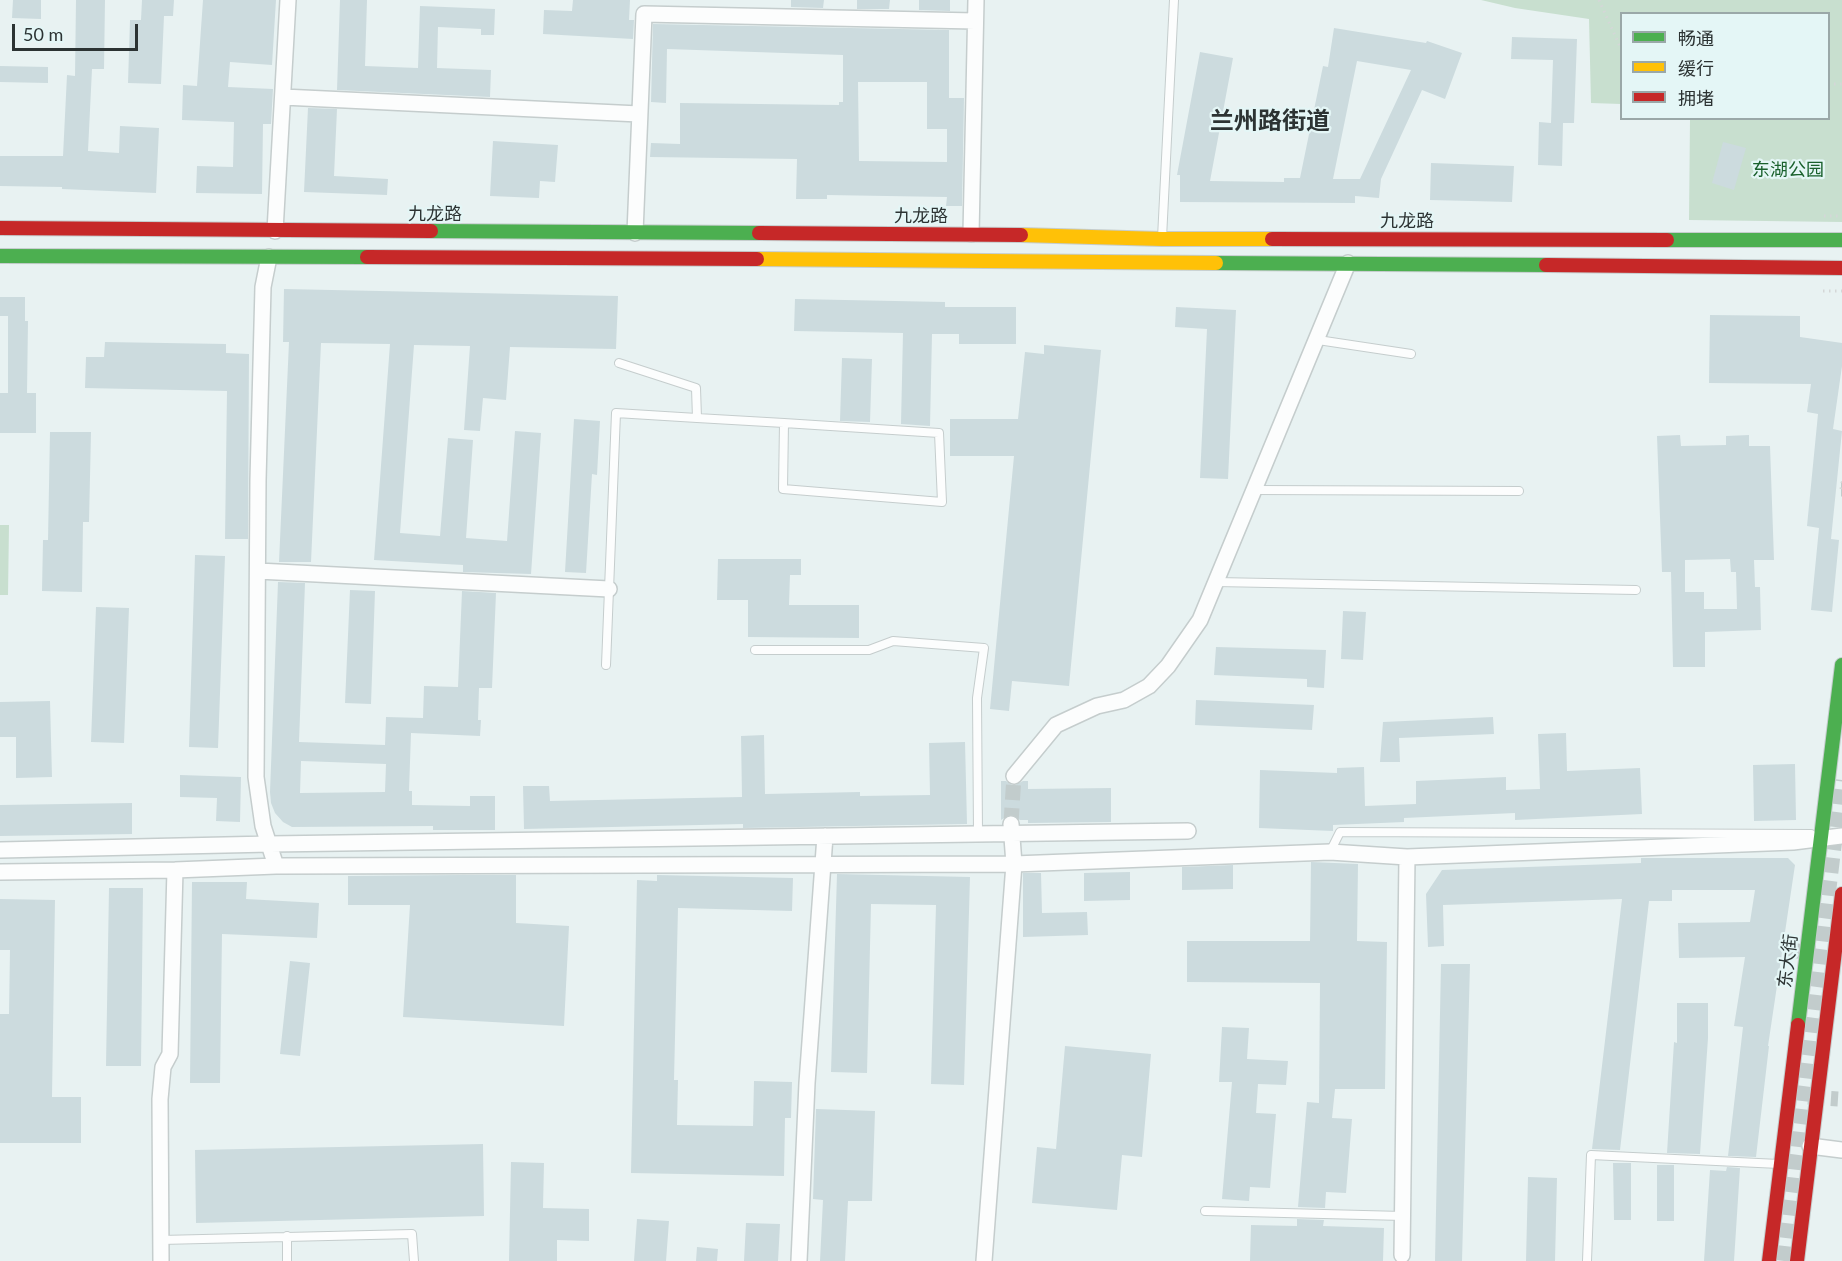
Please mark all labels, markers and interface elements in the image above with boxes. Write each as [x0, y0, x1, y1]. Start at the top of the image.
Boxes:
scale bar [15, 12, 141, 50]
legend [1620, 12, 1830, 120]
text: 50 m [23, 23, 63, 45]
text: 畅通 [1678, 27, 1714, 49]
text: 缓行 [1678, 57, 1714, 79]
text: 拥堵 [1678, 87, 1714, 109]
district label: 兰州路街道 [1210, 107, 1330, 135]
park label: 东湖公园 [1752, 159, 1824, 181]
street label: 九龙路 [408, 203, 462, 225]
street label: 九龙路 [894, 205, 948, 227]
street label: 九龙路 [1380, 210, 1434, 232]
street label: 东大街 [1774, 933, 1802, 989]

